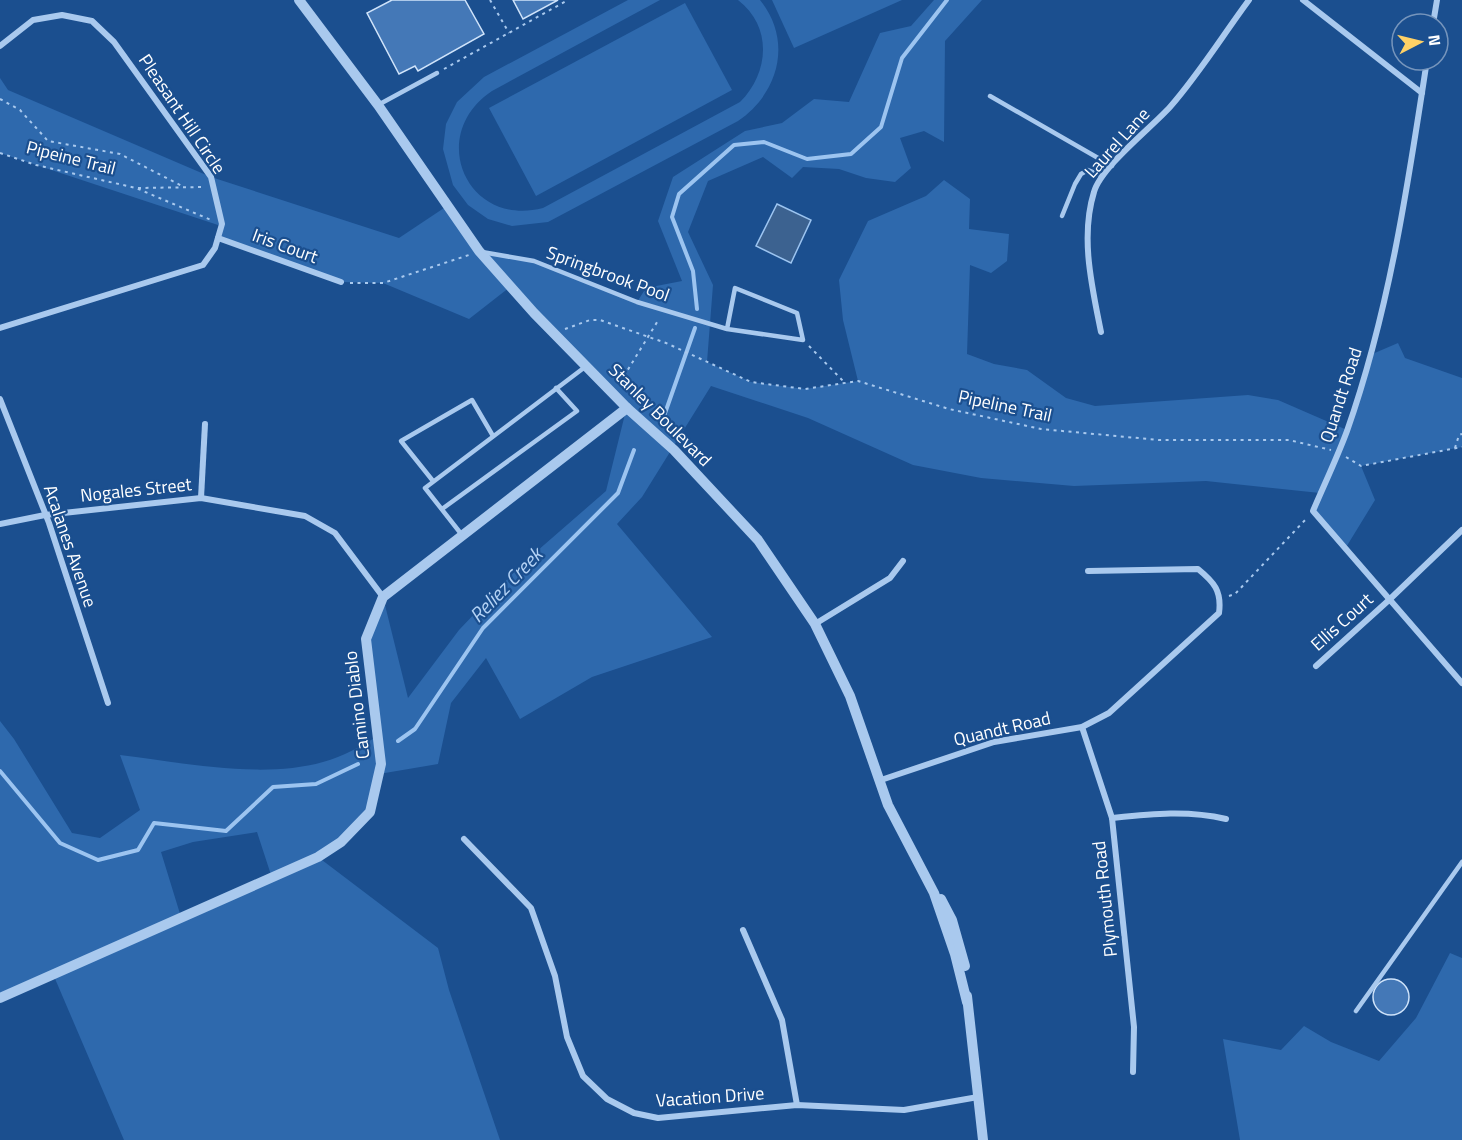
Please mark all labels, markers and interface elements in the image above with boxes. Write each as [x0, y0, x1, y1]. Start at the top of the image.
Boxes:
north arrow [1390, 12, 1450, 72]
text: N [1422, 33, 1447, 47]
street label: Pleasant Hill Circle [132, 48, 233, 179]
street label: Laurel Lane [1078, 101, 1156, 184]
street label: Pipeine Trail [24, 133, 119, 182]
street label: Iris Court [249, 221, 322, 270]
street label: Springbrook Pool [543, 239, 674, 308]
street label: Quandt Road [1312, 344, 1369, 446]
street label: Stanley Boulevard [602, 357, 718, 473]
street label: Pipeline Trail [956, 382, 1055, 429]
street label: Nogales Street [79, 470, 194, 509]
street label: Acalanes Avenue [37, 481, 104, 611]
water label: Reliez Creek [462, 538, 551, 629]
street label: Ellis Court [1304, 586, 1379, 657]
street label: Camino Diablo [336, 650, 377, 761]
street label: Quandt Road [951, 704, 1053, 753]
street label: Plymouth Road [1085, 840, 1124, 958]
street label: Vacation Drive [655, 1079, 765, 1114]

